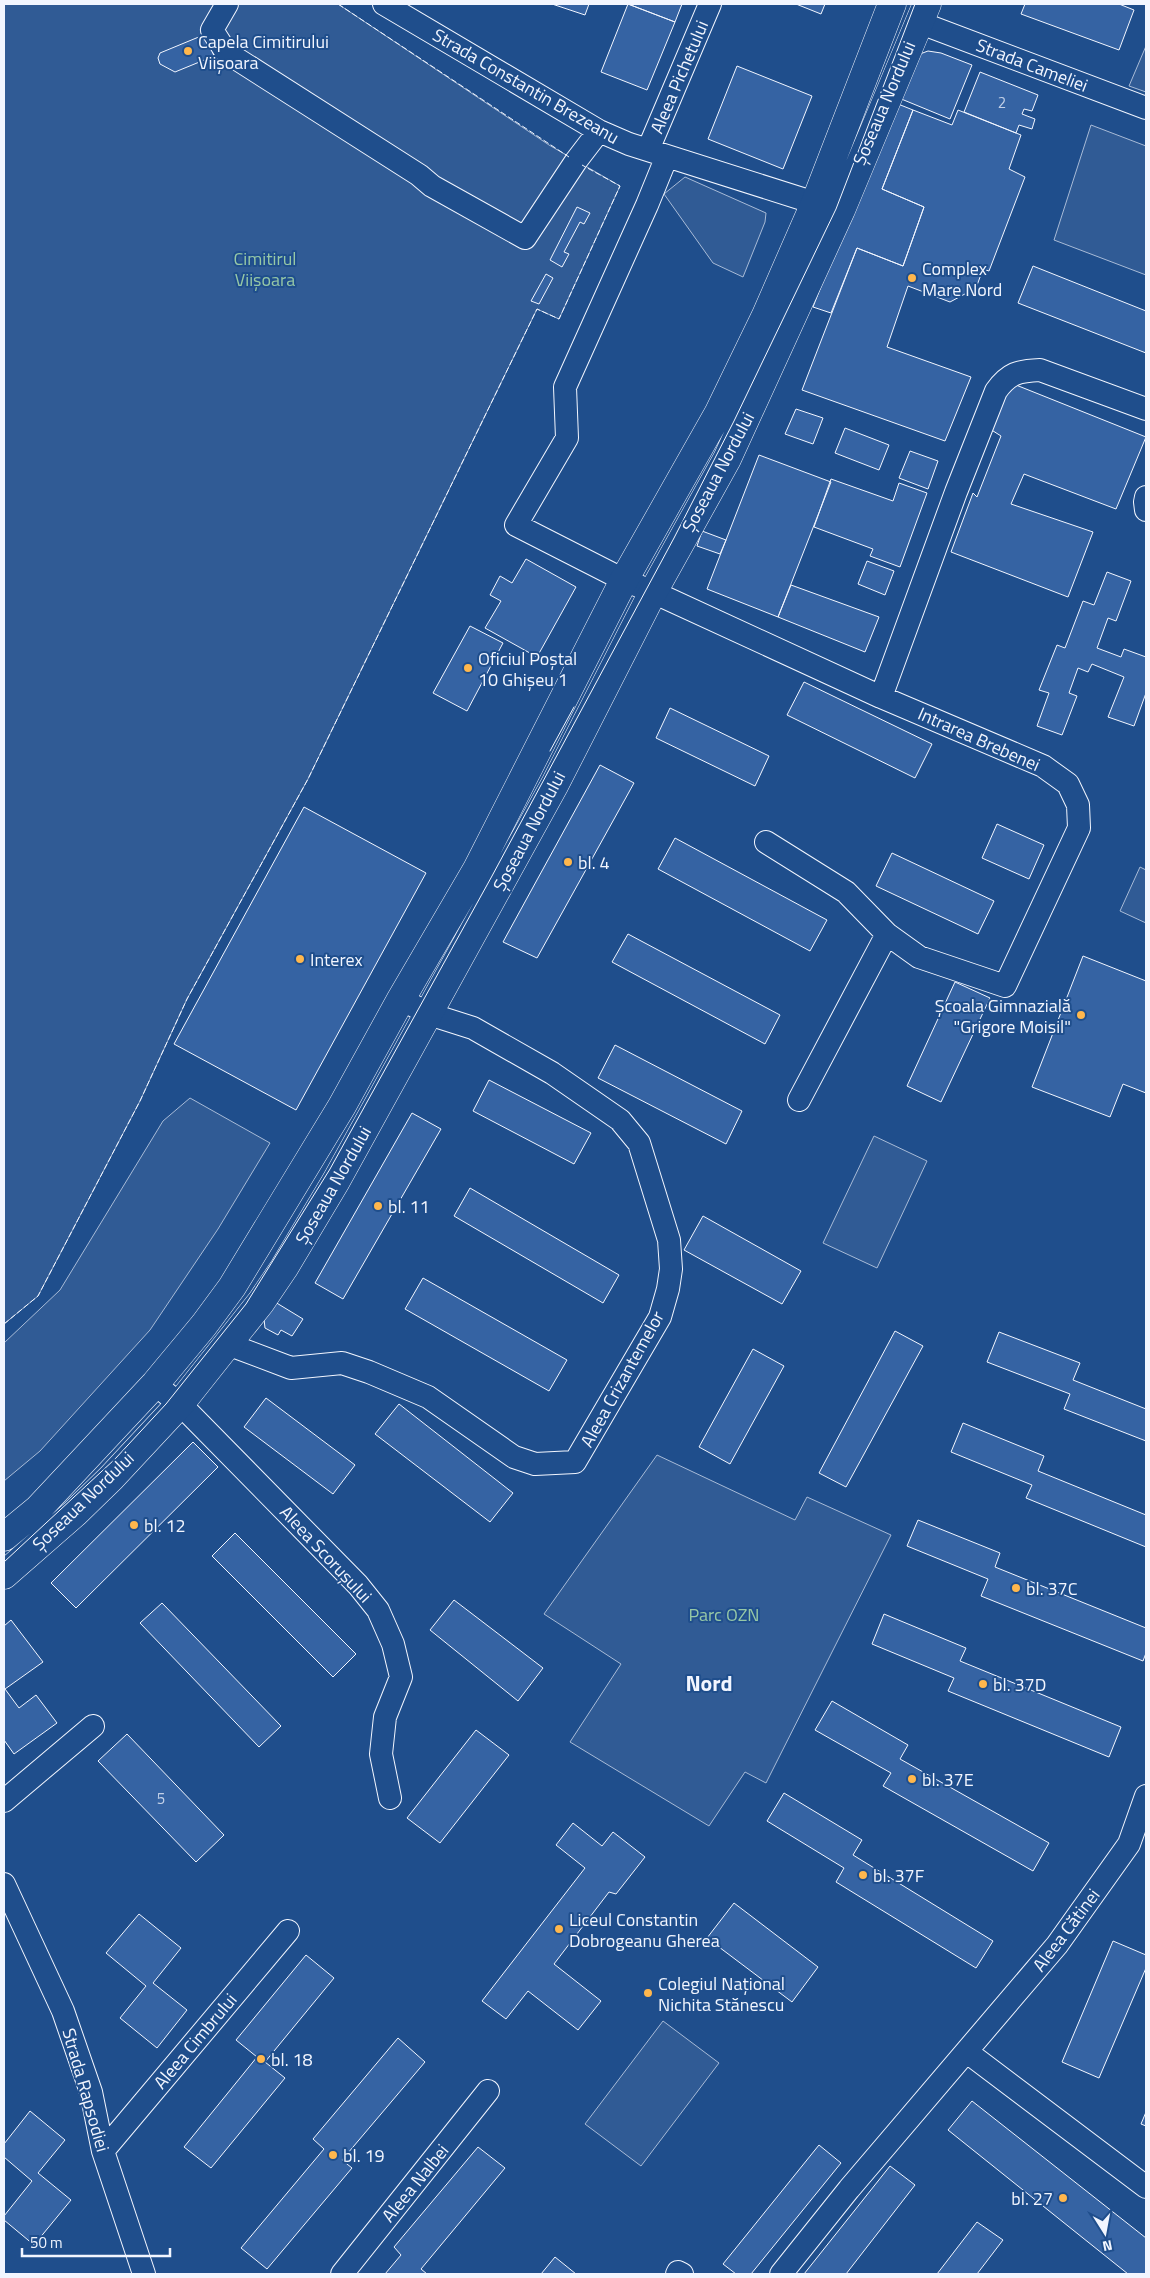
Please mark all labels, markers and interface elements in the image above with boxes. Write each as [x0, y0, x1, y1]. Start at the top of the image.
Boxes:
street label: Aleea Pichetului [643, 16, 715, 138]
street label: Strada Constantin Brezeanu [428, 21, 624, 151]
place label: Capela Cimitirului Viișoara [198, 28, 329, 76]
street label: Strada Cameliei [972, 31, 1092, 99]
street label: Șoseaua Nordului [846, 37, 922, 169]
marker: Capela Cimitirului Viișoara [182, 45, 194, 57]
house number: 2 [998, 91, 1006, 114]
park label: Cimitirul Viișoara [234, 245, 296, 293]
place label: Complex Mare Nord [922, 255, 1002, 303]
marker: Complex Mare Nord [906, 272, 918, 284]
street label: Șoseaua Nordului [675, 407, 761, 537]
place label: Oficiul Poștal 10 Ghișeu 1 [478, 645, 577, 693]
marker: Oficiul Poștal 10 Ghișeu 1 [462, 662, 474, 674]
street label: Intrarea Brebenei [914, 700, 1044, 778]
street label: Șoseaua Nordului [486, 766, 572, 896]
place label: bl. 4 [578, 849, 610, 876]
marker: bl. 4 [562, 856, 574, 868]
place label: Interex [310, 946, 363, 973]
marker: Interex [294, 953, 306, 965]
place label: Școala Gimnazială "Grigore Moisil" [935, 992, 1071, 1040]
marker: Școala Gimnazială "Grigore Moisil" [1075, 1009, 1087, 1021]
street label: Șoseaua Nordului [288, 1121, 378, 1249]
place label: bl. 11 [388, 1193, 430, 1220]
marker: bl. 11 [372, 1200, 384, 1212]
street label: Aleea Crizantemelor [573, 1306, 671, 1452]
street label: Șoseaua Nordului [26, 1445, 140, 1557]
street label: Aleea Scorușului [274, 1499, 378, 1609]
place label: bl. 12 [144, 1512, 186, 1539]
marker: bl. 12 [128, 1519, 140, 1531]
place label: bl. 37C [1026, 1575, 1078, 1602]
marker: bl. 37C [1010, 1582, 1022, 1594]
park label: Parc OZN [688, 1601, 760, 1628]
district label: Nord [685, 1666, 733, 1700]
place label: bl. 37D [993, 1671, 1046, 1698]
marker: bl. 37D [977, 1678, 989, 1690]
place label: bl. 37E [922, 1766, 974, 1793]
marker: bl. 37E [906, 1773, 918, 1785]
house number: 5 [157, 1787, 165, 1810]
place label: bl. 37F [873, 1862, 924, 1889]
marker: bl. 37F [857, 1869, 869, 1881]
street label: Aleea Cătinei [1026, 1883, 1106, 1977]
place label: Liceul Constantin Dobrogeanu Gherea [569, 1906, 720, 1954]
marker: Liceul Constantin Dobrogeanu Gherea [553, 1923, 565, 1935]
place label: Colegiul Național Nichita Stănescu [658, 1970, 785, 2018]
street label: Aleea Cimbrului [147, 1987, 243, 2095]
marker: Colegiul Național Nichita Stănescu [642, 1987, 654, 1999]
street label: Strada Rapsodiei [55, 2025, 117, 2155]
place label: bl. 18 [271, 2046, 313, 2073]
marker: bl. 18 [255, 2053, 267, 2065]
street label: Aleea Nalbei [375, 2138, 455, 2228]
place label: bl. 19 [343, 2142, 385, 2169]
marker: bl. 19 [327, 2149, 339, 2161]
place label: bl. 27 [1011, 2185, 1053, 2212]
marker: bl. 27 [1057, 2192, 1069, 2204]
north arrow [1080, 2208, 1130, 2258]
scale bar [22, 2226, 170, 2258]
text: 50 m [30, 2231, 63, 2254]
text: N [1101, 2235, 1114, 2257]

